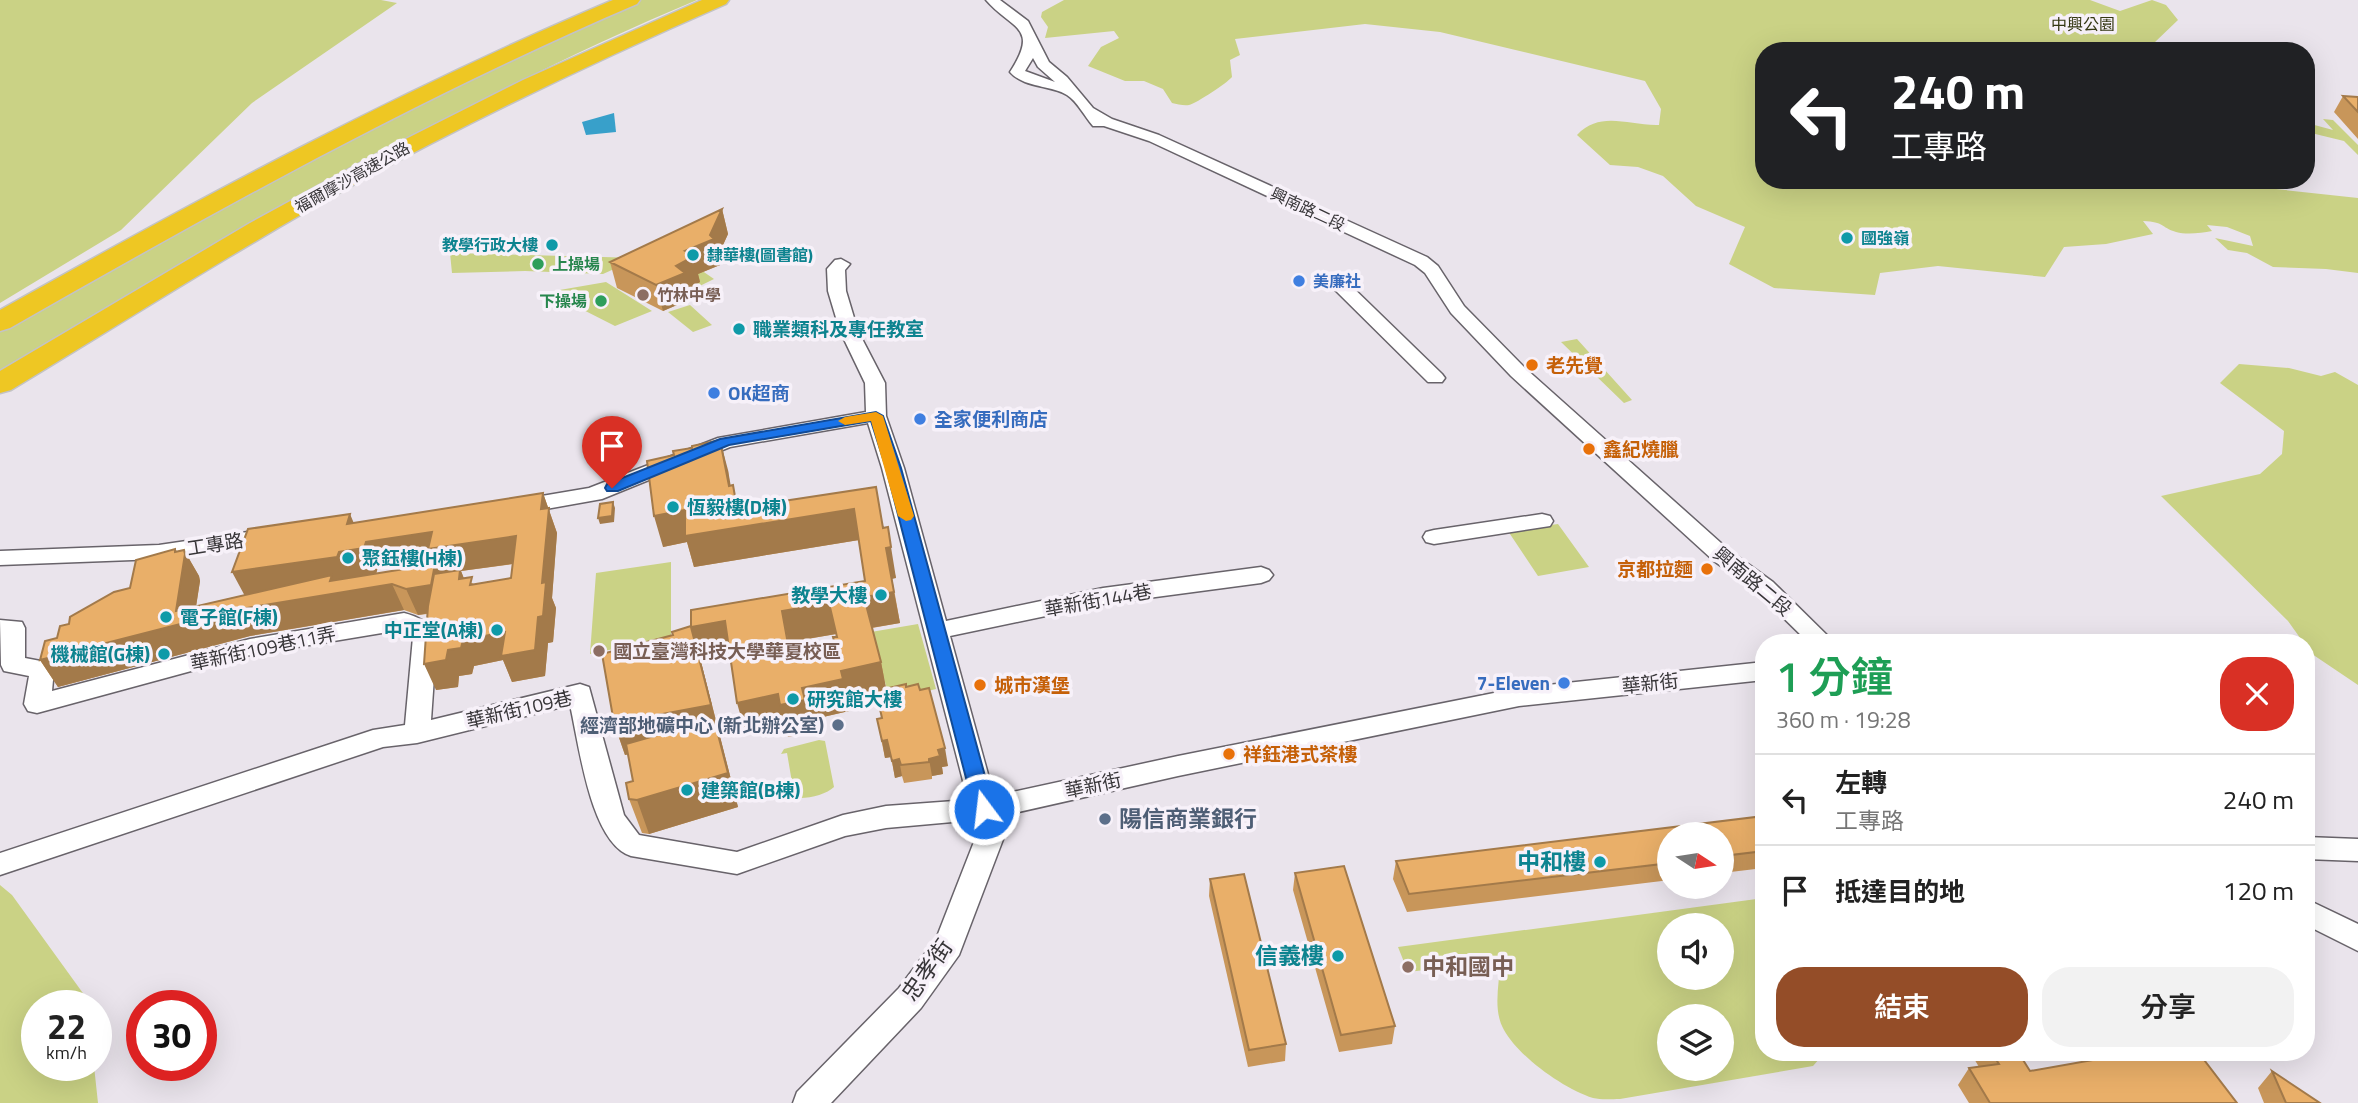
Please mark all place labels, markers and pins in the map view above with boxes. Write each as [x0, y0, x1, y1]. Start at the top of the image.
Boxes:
place label: 國強嶺 [1861, 226, 1909, 250]
marker: 國強嶺 [1839, 230, 1855, 246]
place label: 教學行政大樓 [442, 233, 538, 257]
marker: 教學行政大樓 [544, 237, 560, 253]
place label: 隸華樓(圖書館) [707, 243, 813, 267]
marker: 隸華樓(圖書館) [685, 247, 701, 263]
place label: 上操場 [552, 252, 600, 276]
marker: 上操場 [530, 256, 546, 272]
place label: 美廉社 [1313, 269, 1361, 293]
marker: 美廉社 [1291, 273, 1307, 289]
place label: 竹林中學 [657, 283, 721, 307]
marker: 竹林中學 [635, 287, 651, 303]
place label: 下操場 [539, 289, 587, 313]
marker: 下操場 [593, 293, 609, 309]
place label: 職業類科及專任教室 [753, 314, 924, 343]
marker: 職業類科及專任教室 [731, 321, 747, 337]
place label: 老先覺 [1546, 350, 1603, 379]
marker: 老先覺 [1524, 357, 1540, 373]
place label: OK超商 [728, 378, 790, 407]
marker: OK超商 [706, 385, 722, 401]
place label: 全家便利商店 [934, 404, 1048, 433]
marker: 全家便利商店 [912, 411, 928, 427]
pin [582, 416, 642, 488]
place label: 鑫紀燒臘 [1603, 434, 1679, 463]
marker: 鑫紀燒臘 [1581, 441, 1597, 457]
place label: 恆毅樓(D棟) [687, 492, 787, 521]
marker: 恆毅樓(D棟) [665, 499, 681, 515]
place label: 聚鈺樓(H棟) [362, 543, 463, 572]
marker: 聚鈺樓(H棟) [340, 550, 356, 566]
place label: 京都拉麵 [1617, 554, 1693, 583]
marker: 京都拉麵 [1699, 561, 1715, 577]
place label: 教學大樓 [791, 580, 867, 609]
marker: 教學大樓 [873, 587, 889, 603]
place label: 電子館(F棟) [180, 602, 278, 631]
marker: 電子館(F棟) [158, 609, 174, 625]
place label: 中正堂(A棟) [384, 615, 483, 644]
marker: 中正堂(A棟) [489, 622, 505, 638]
place label: 國立臺灣科技大學華夏校區 [613, 636, 841, 665]
place label: 機械館(G棟) [51, 639, 150, 668]
marker: 國立臺灣科技大學華夏校區 [591, 643, 607, 659]
marker: 機械館(G棟) [156, 646, 172, 662]
place label: 7-Eleven [1477, 668, 1550, 697]
place label: 城市漢堡 [994, 670, 1070, 699]
marker: 7-Eleven [1556, 675, 1572, 691]
marker: 城市漢堡 [972, 677, 988, 693]
place label: 研究館大樓 [807, 684, 902, 713]
marker: 研究館大樓 [785, 691, 801, 707]
place label: 經濟部地礦中心 (新北辦公室) [580, 710, 824, 739]
marker: 經濟部地礦中心 (新北辦公室) [830, 717, 846, 733]
place label: 祥鈺港式茶樓 [1243, 739, 1357, 768]
marker: 祥鈺港式茶樓 [1221, 746, 1237, 762]
place label: 建築館(B棟) [701, 775, 800, 804]
marker: 建築館(B棟) [679, 782, 695, 798]
place label: 陽信商業銀行 [1119, 801, 1257, 836]
marker: 陽信商業銀行 [1097, 811, 1113, 827]
place label: 中和樓 [1517, 844, 1586, 879]
marker: 中和樓 [1592, 854, 1608, 870]
place label: 信義樓 [1255, 938, 1324, 973]
marker: 信義樓 [1330, 948, 1346, 964]
place label: 中和國中 [1422, 949, 1514, 984]
marker: 中和國中 [1400, 959, 1416, 975]

